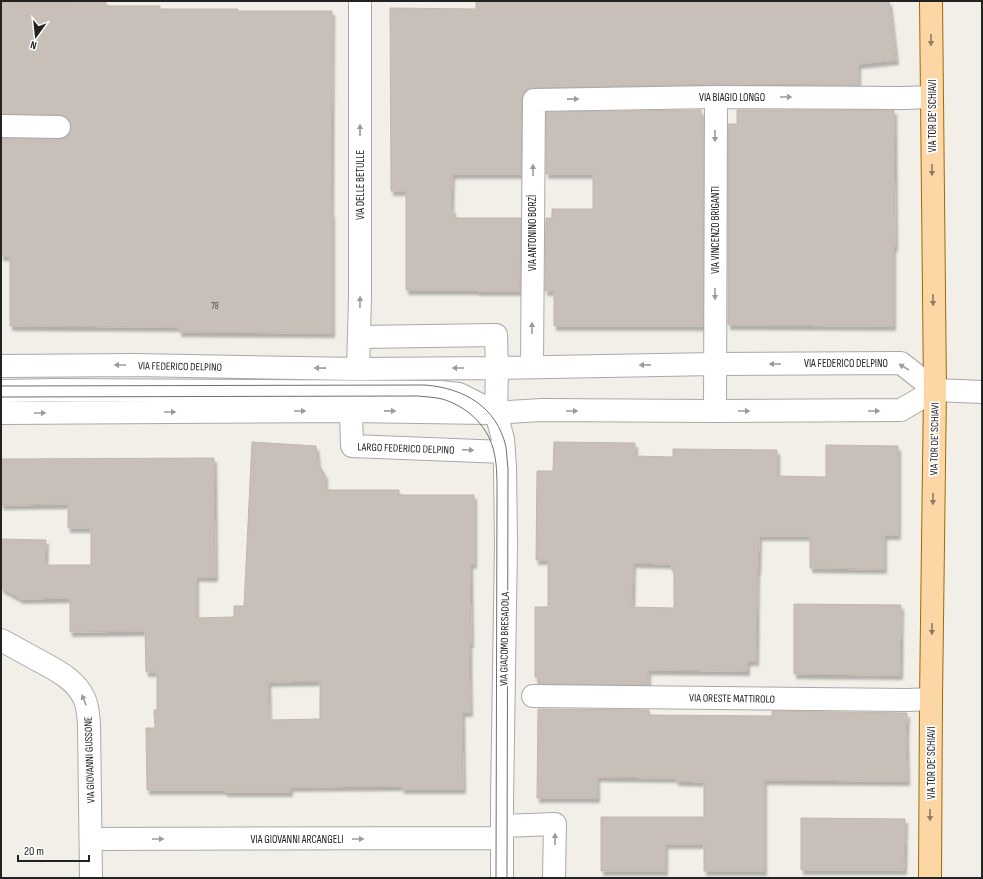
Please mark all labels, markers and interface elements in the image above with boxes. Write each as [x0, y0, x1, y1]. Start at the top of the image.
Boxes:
north arrow [16, 16, 56, 56]
one-way arrow [928, 34, 934, 47]
text: N [29, 38, 38, 52]
street label: VIA TOR DE' SCHIAVI [926, 80, 939, 152]
street label: VIA BIAGIO LONGO [699, 91, 765, 104]
one-way arrow [780, 94, 793, 100]
one-way arrow [567, 96, 580, 102]
one-way arrow [357, 123, 363, 136]
one-way arrow [712, 130, 718, 143]
street label: VIA DELLE BETULLE [354, 150, 367, 220]
one-way arrow [530, 163, 536, 176]
one-way arrow [929, 164, 935, 177]
street label: VIA VINCENZO BRIGANTI [709, 186, 722, 274]
street label: VIA ANTONINO BORZÌ [526, 195, 539, 271]
one-way arrow [712, 288, 718, 301]
one-way arrow [930, 294, 937, 306]
one-way arrow [356, 296, 363, 308]
house number: 78 [211, 301, 219, 312]
one-way arrow [529, 321, 535, 334]
street label: VIA FEDERICO DELPINO [804, 357, 888, 370]
street label: VIA FEDERICO DELPINO [138, 359, 222, 374]
one-way arrow [768, 361, 781, 367]
one-way arrow [113, 362, 126, 368]
one-way arrow [638, 362, 651, 368]
one-way arrow [898, 363, 909, 370]
one-way arrow [313, 365, 326, 371]
one-way arrow [451, 365, 464, 371]
street label: VIA TOR DE' SCHIAVI [927, 402, 942, 476]
one-way arrow [294, 408, 307, 414]
one-way arrow [384, 408, 396, 415]
one-way arrow [566, 408, 579, 414]
one-way arrow [738, 408, 751, 414]
one-way arrow [868, 408, 881, 414]
one-way arrow [164, 409, 177, 415]
one-way arrow [34, 410, 47, 416]
street label: LARGO FEDERICO DELPINO [357, 440, 455, 457]
one-way arrow [462, 447, 474, 454]
one-way arrow [930, 493, 937, 505]
street label: VIA GIACOMO BRESADOLA [497, 592, 512, 686]
one-way arrow [929, 623, 935, 636]
street label: VIA ORESTE MATTIROLO [689, 691, 775, 706]
one-way arrow [81, 694, 87, 705]
street label: VIA GIOVANNI GUSSONE [81, 716, 98, 804]
street label: VIA TOR DE' SCHIAVI [925, 727, 938, 799]
one-way arrow [927, 809, 933, 822]
one-way arrow [552, 832, 558, 845]
street label: VIA GIOVANNI ARCANGELI [251, 833, 343, 846]
one-way arrow [152, 836, 165, 842]
one-way arrow [352, 836, 365, 842]
scale bar [18, 837, 89, 863]
text: 20 m [24, 844, 44, 859]

